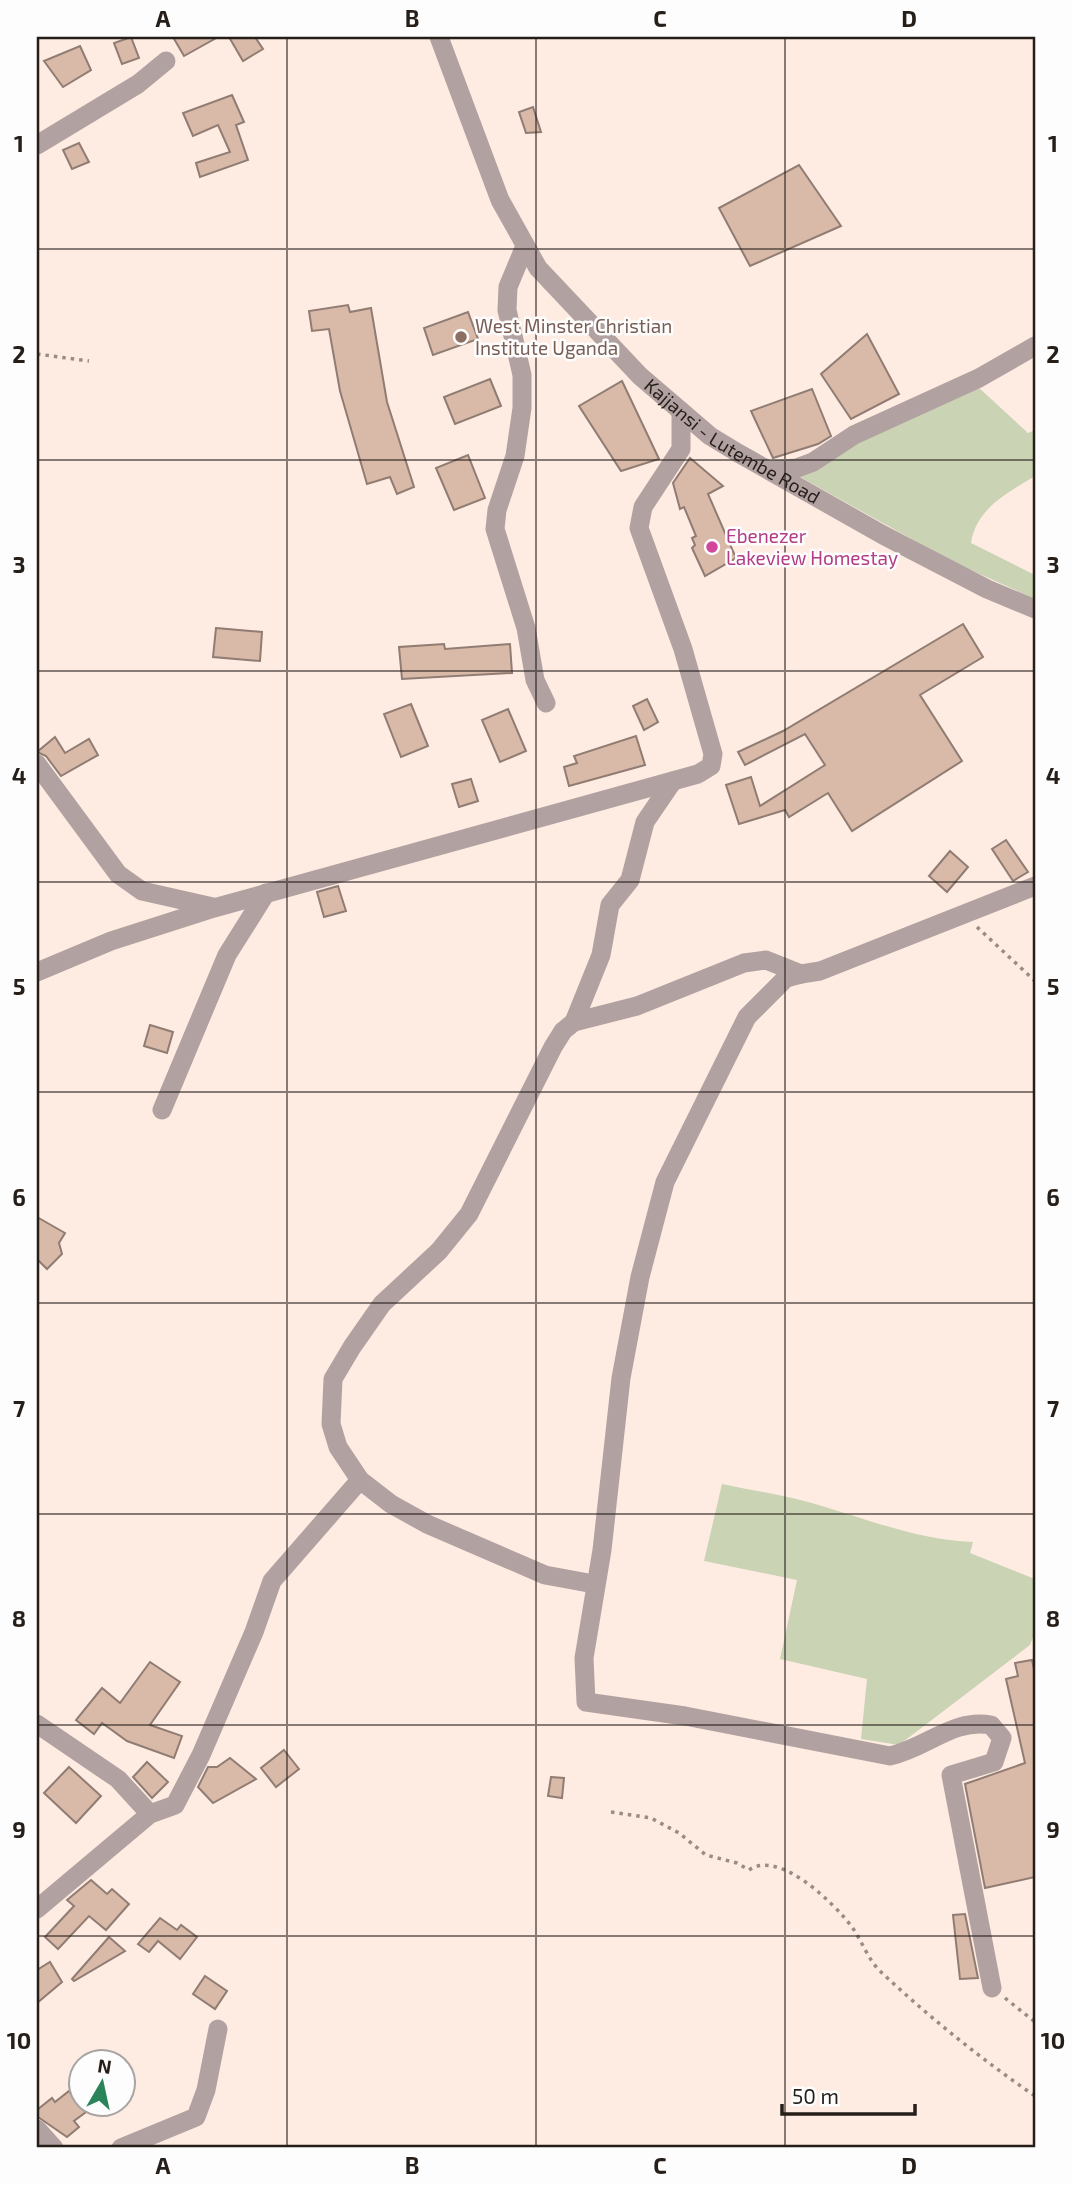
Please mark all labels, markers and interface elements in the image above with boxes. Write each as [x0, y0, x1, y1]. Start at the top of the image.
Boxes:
text: A [155, 4, 171, 32]
text: B [405, 4, 419, 32]
text: C [653, 4, 667, 32]
text: D [901, 4, 917, 32]
text: 1 [14, 129, 24, 157]
text: 1 [1048, 129, 1058, 157]
place label: West Minster Christian Institute Uganda [475, 314, 672, 359]
marker: West Minster Christian Institute Uganda [453, 329, 469, 345]
text: 2 [12, 340, 26, 368]
text: 2 [1046, 340, 1060, 368]
street label: Kajjansi - Lutembe Road [640, 373, 824, 508]
place label: Ebenezer Lakeview Homestay [726, 524, 898, 569]
marker: Ebenezer Lakeview Homestay [704, 539, 720, 555]
text: 3 [12, 550, 26, 578]
text: 3 [1046, 550, 1060, 578]
text: 4 [12, 761, 26, 789]
text: 4 [1046, 761, 1060, 789]
text: 5 [13, 972, 25, 1000]
text: 5 [1047, 972, 1059, 1000]
text: 6 [12, 1183, 26, 1211]
text: 6 [1046, 1183, 1060, 1211]
text: 7 [13, 1394, 25, 1422]
text: 7 [1047, 1394, 1059, 1422]
text: 8 [12, 1604, 26, 1632]
text: 8 [1046, 1604, 1060, 1632]
text: 9 [12, 1815, 26, 1843]
text: 9 [1046, 1815, 1060, 1843]
text: 10 [7, 2026, 31, 2054]
text: 10 [1041, 2026, 1065, 2054]
north arrow [66, 2048, 136, 2118]
text: N [96, 2053, 113, 2078]
scale bar [782, 2073, 914, 2117]
text: 50 m [792, 2083, 839, 2108]
text: A [155, 2151, 171, 2179]
text: B [405, 2151, 419, 2179]
text: C [653, 2151, 667, 2179]
text: D [901, 2151, 917, 2179]

